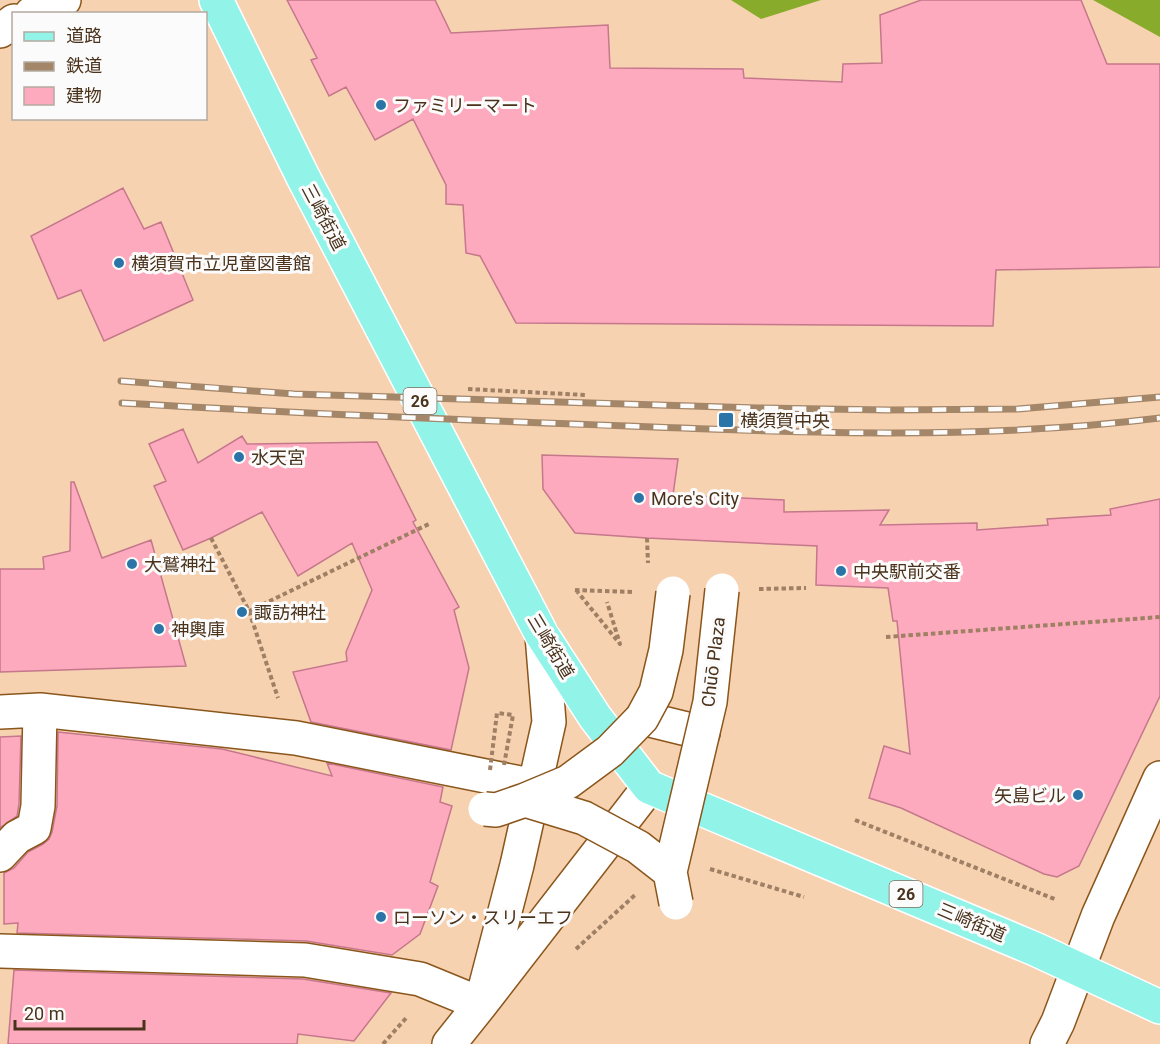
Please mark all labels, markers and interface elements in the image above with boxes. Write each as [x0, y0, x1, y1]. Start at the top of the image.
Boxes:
legend [12, 12, 207, 120]
text: 道路 [66, 25, 102, 46]
text: 鉄道 [66, 55, 102, 76]
text: 建物 [66, 85, 102, 106]
place label: ファミリーマート [393, 95, 537, 116]
marker: ファミリーマート [374, 98, 388, 112]
street label: 三崎街道 [298, 180, 350, 254]
place label: 横須賀市立児童図書館 [131, 253, 311, 274]
marker: 横須賀市立児童図書館 [112, 256, 126, 270]
road number: 26 [404, 388, 436, 414]
place label: 横須賀中央 [740, 410, 830, 431]
marker: 横須賀中央 [717, 411, 735, 429]
place label: 水天宮 [251, 447, 305, 468]
marker: 水天宮 [232, 450, 246, 464]
place label: More's City [651, 488, 740, 509]
marker: More's City [632, 491, 646, 505]
place label: 大鷲神社 [144, 554, 216, 575]
marker: 大鷲神社 [125, 557, 139, 571]
place label: 中央駅前交番 [853, 561, 961, 582]
marker: 中央駅前交番 [834, 564, 848, 578]
place label: 諏訪神社 [254, 602, 326, 623]
marker: 諏訪神社 [235, 605, 249, 619]
street label: 三崎街道 [523, 610, 579, 682]
street label: Chūō Plaza [697, 616, 729, 708]
place label: 神輿庫 [171, 619, 225, 640]
marker: 神輿庫 [152, 622, 166, 636]
place label: 矢島ビル [994, 785, 1066, 806]
marker: 矢島ビル [1071, 788, 1085, 802]
road number: 26 [890, 881, 922, 907]
street label: 三崎街道 [935, 898, 1009, 946]
place label: ローソン・スリーエフ [393, 907, 573, 928]
marker: ローソン・スリーエフ [374, 910, 388, 924]
scale bar [15, 993, 144, 1031]
text: 20 m [24, 1003, 64, 1024]

